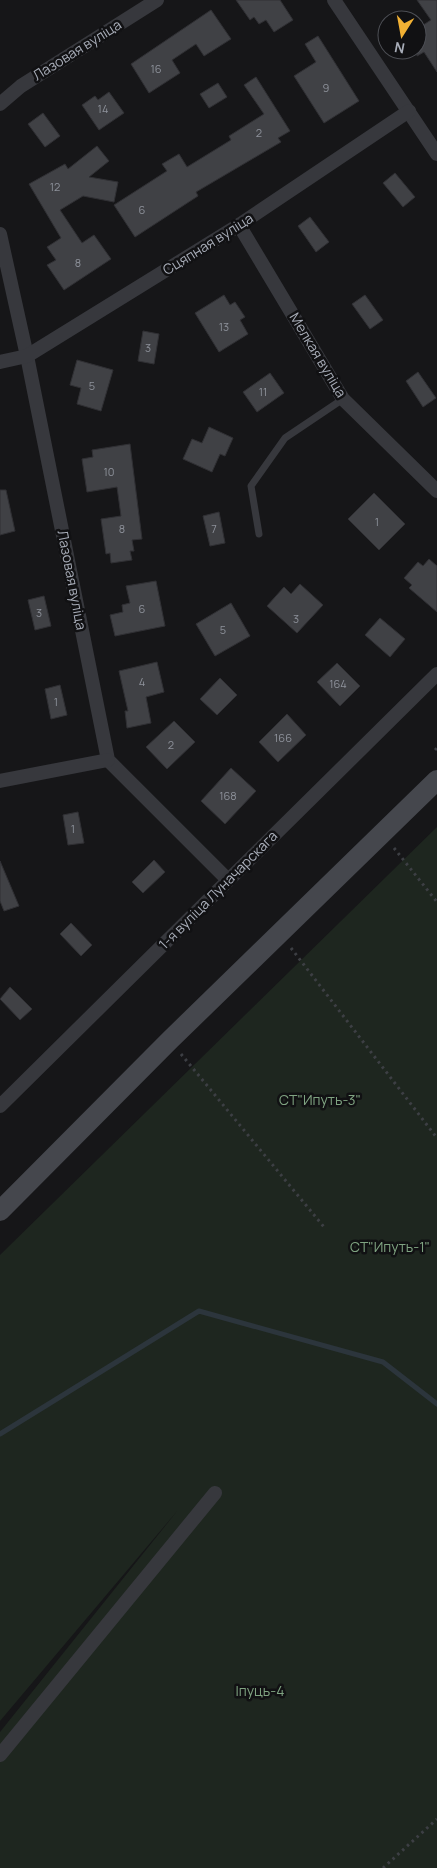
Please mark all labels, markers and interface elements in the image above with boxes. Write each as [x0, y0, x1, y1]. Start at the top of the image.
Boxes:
north arrow [377, 10, 427, 60]
street label: Лазовая вуліца [29, 15, 125, 84]
text: N [393, 38, 406, 59]
house number: 16 [150, 61, 162, 76]
house number: 9 [323, 80, 330, 95]
house number: 14 [98, 101, 108, 116]
house number: 2 [256, 125, 262, 140]
house number: 12 [50, 179, 60, 194]
house number: 6 [139, 202, 146, 217]
street label: Сцяпная вуліца [159, 208, 257, 279]
house number: 8 [75, 255, 81, 270]
street label: Мелкая вуліца [286, 309, 351, 401]
house number: 13 [219, 319, 229, 334]
house number: 3 [145, 340, 151, 355]
house number: 5 [89, 378, 95, 393]
house number: 11 [259, 384, 267, 399]
house number: 10 [103, 464, 115, 479]
house number: 1 [375, 514, 379, 529]
house number: 8 [119, 521, 125, 536]
house number: 7 [211, 521, 217, 536]
street label: Лазовая вуліца [54, 528, 91, 631]
house number: 6 [139, 601, 146, 616]
house number: 3 [36, 605, 42, 620]
house number: 3 [293, 611, 299, 626]
house number: 5 [220, 622, 226, 637]
house number: 4 [139, 674, 145, 689]
house number: 164 [329, 676, 347, 691]
house number: 1 [54, 694, 58, 709]
house number: 166 [274, 730, 292, 745]
house number: 2 [168, 737, 174, 752]
house number: 168 [219, 788, 237, 803]
house number: 1 [71, 821, 75, 836]
street label: 1-я вуліца Луначарскага [154, 826, 281, 953]
park label: СТ"Ипуть-3" [279, 1090, 361, 1109]
park label: СТ"Ипуть-1" [350, 1237, 430, 1256]
park label: Іпуць-4 [235, 1681, 285, 1700]

